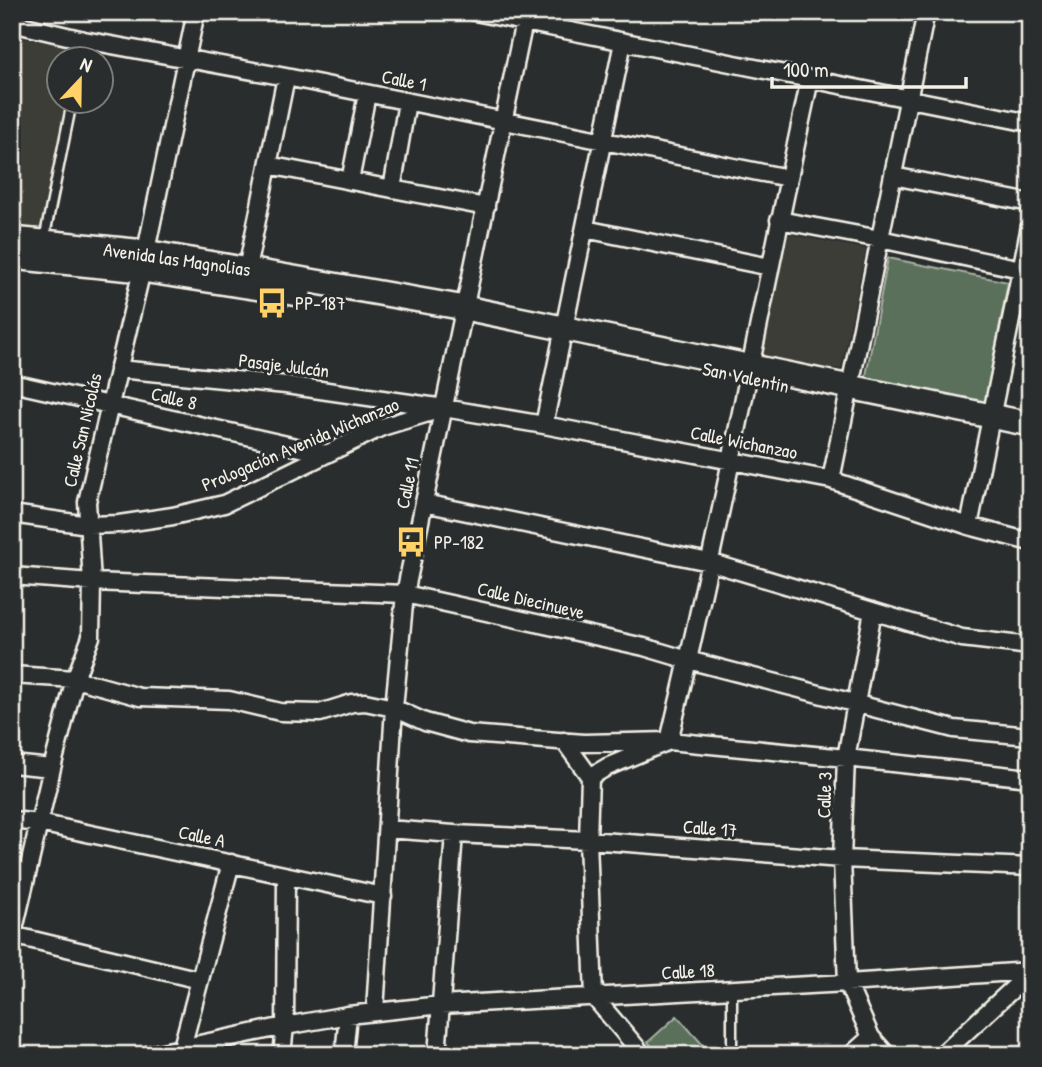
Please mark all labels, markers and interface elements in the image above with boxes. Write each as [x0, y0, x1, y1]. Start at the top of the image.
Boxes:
north arrow [46, 46, 116, 116]
scale bar [772, 46, 967, 90]
text: N [77, 50, 96, 78]
text: 100 m [783, 55, 829, 84]
street label: Calle 1 [379, 63, 429, 97]
street label: Avenida las Magnolias [102, 236, 252, 282]
bus stop icon: PP-187 [255, 286, 289, 320]
place label: PP-187 [295, 290, 345, 316]
street label: Pasaje Julcán [237, 347, 331, 383]
street label: San Valentin [700, 355, 792, 399]
street label: Calle San Nicolás [56, 370, 108, 490]
street label: Calle 8 [149, 380, 199, 416]
street label: Prologación Avenida Wichanzao [197, 390, 403, 497]
street label: Calle Wichanzao [688, 419, 800, 465]
street label: Calle 11 [389, 455, 425, 511]
bus stop icon: PP-182 [394, 525, 428, 559]
place label: PP-182 [434, 529, 484, 555]
street label: Calle Diecinueve [475, 575, 588, 625]
street label: Calle 3 [810, 771, 838, 819]
street label: Calle 17 [682, 813, 738, 843]
street label: Calle A [176, 818, 228, 854]
street label: Calle 18 [661, 957, 715, 985]

